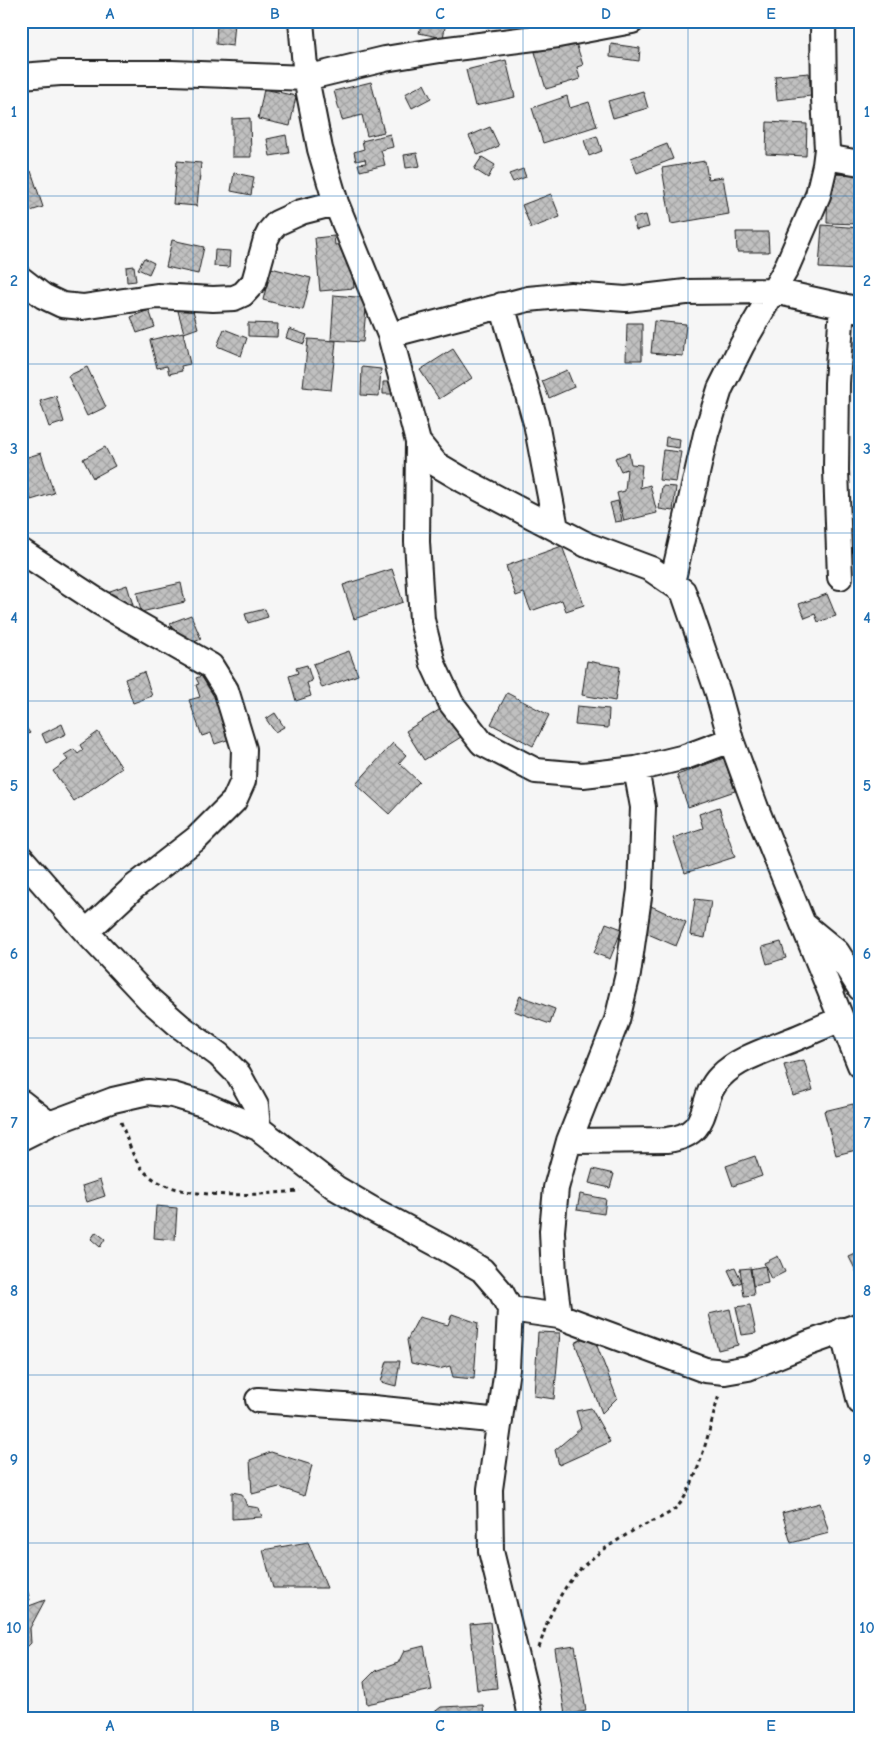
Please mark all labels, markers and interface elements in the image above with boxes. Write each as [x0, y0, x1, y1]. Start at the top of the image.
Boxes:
text: A [106, 5, 115, 23]
text: B [270, 5, 280, 23]
text: C [435, 5, 445, 23]
text: D [601, 5, 611, 23]
text: E [766, 5, 776, 23]
text: 1 [11, 103, 17, 121]
text: 1 [864, 103, 870, 121]
text: 2 [10, 272, 18, 290]
text: 2 [863, 272, 871, 290]
text: 3 [10, 440, 18, 458]
text: 3 [863, 440, 871, 458]
text: 4 [10, 609, 18, 627]
text: 4 [863, 609, 871, 627]
text: 5 [10, 777, 18, 795]
text: 5 [863, 777, 871, 795]
text: 6 [10, 945, 18, 963]
text: 6 [863, 945, 871, 963]
text: 7 [10, 1114, 18, 1132]
text: 7 [863, 1114, 871, 1132]
text: 8 [10, 1282, 18, 1300]
text: 8 [863, 1282, 871, 1300]
text: 9 [10, 1451, 18, 1469]
text: 9 [863, 1451, 871, 1469]
text: 10 [6, 1619, 22, 1637]
text: 10 [859, 1619, 875, 1637]
text: A [106, 1717, 115, 1735]
text: B [270, 1717, 280, 1735]
text: C [435, 1717, 445, 1735]
text: D [601, 1717, 611, 1735]
text: E [766, 1717, 776, 1735]

